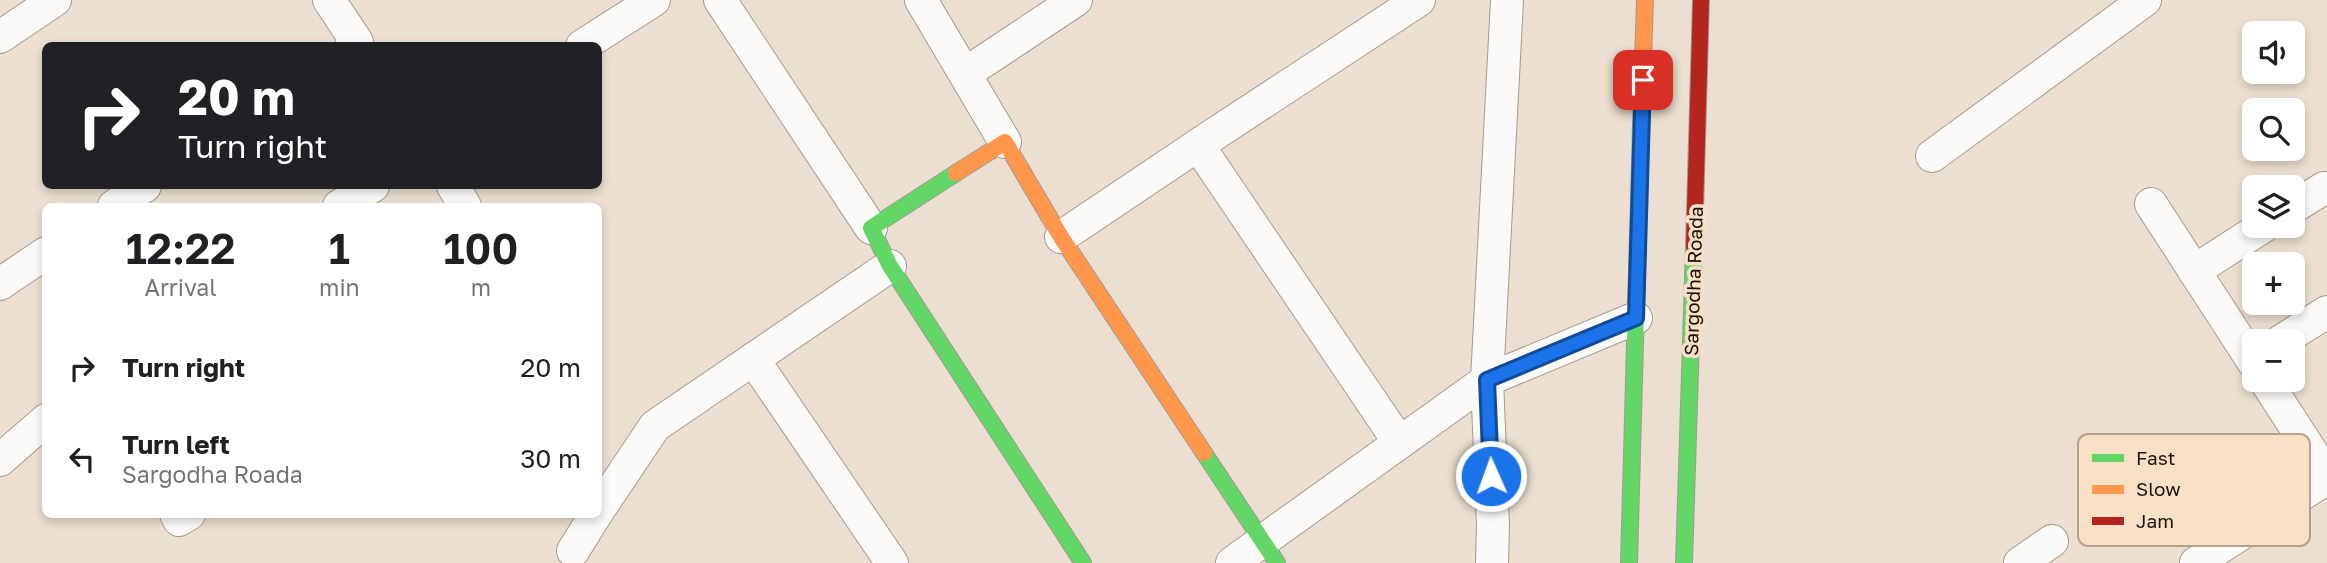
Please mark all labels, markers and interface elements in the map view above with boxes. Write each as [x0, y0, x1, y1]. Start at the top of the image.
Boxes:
map controls [2242, 21, 2305, 392]
button: sound [2242, 21, 2305, 84]
pin [1613, 50, 1673, 110]
icon: arrive [1624, 61, 1662, 99]
text: 20 m [178, 67, 295, 126]
icon: right [63, 70, 154, 161]
button: search [2242, 98, 2305, 161]
text: Turn right [178, 127, 327, 165]
button: layers [2242, 175, 2305, 238]
street label: Sargodha Roada [1679, 206, 1707, 356]
text: 12:22 [126, 223, 235, 273]
text: 1 [329, 223, 350, 273]
text: 100 [443, 223, 518, 273]
button: + [2242, 252, 2305, 315]
text: Arrival [144, 273, 217, 301]
text: min [319, 273, 360, 301]
text: m [471, 273, 491, 301]
button: − [2242, 329, 2305, 392]
icon: right [63, 349, 101, 387]
text: Turn right [122, 352, 245, 383]
text: 20 m [520, 352, 581, 383]
text: Turn left [122, 429, 230, 460]
legend [2078, 434, 2310, 546]
position arrow [1454, 439, 1528, 513]
icon: left [63, 440, 101, 478]
text: 30 m [520, 443, 581, 474]
text: Fast [2136, 446, 2175, 469]
text: Sargodha Roada [122, 460, 303, 488]
text: Slow [2136, 477, 2181, 500]
text: Jam [2136, 509, 2174, 532]

